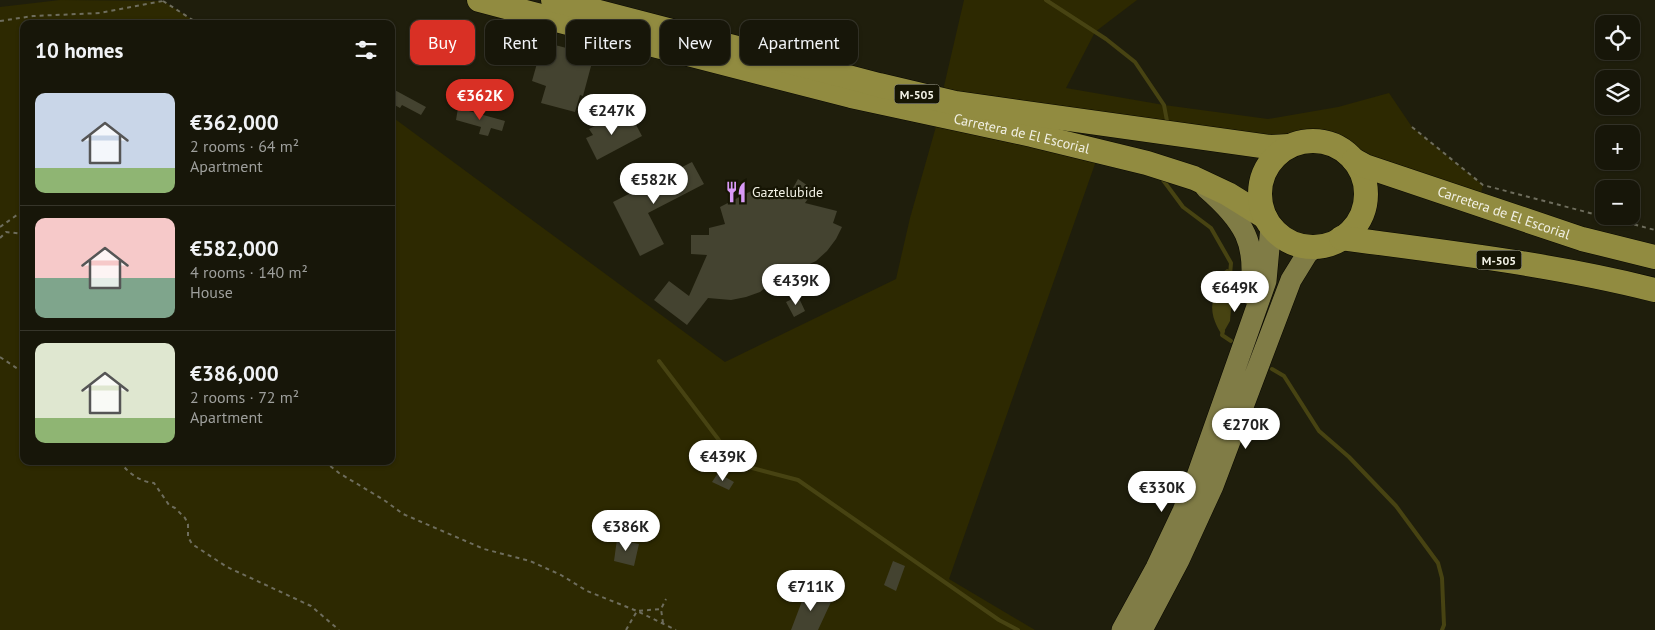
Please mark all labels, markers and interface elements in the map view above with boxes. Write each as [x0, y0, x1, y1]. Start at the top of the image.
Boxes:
map controls [1595, 15, 1640, 225]
button: locate [1595, 15, 1640, 60]
chip: Buy [410, 20, 475, 65]
chip: Rent [485, 20, 556, 65]
chip: Filters [566, 20, 650, 65]
chip: New [660, 20, 730, 65]
chip: Apartment [740, 20, 858, 65]
icon: filters [352, 36, 380, 64]
text: 10 homes [35, 37, 123, 64]
button: layers [1595, 70, 1640, 115]
pin: €362K [445, 78, 515, 121]
text: €362K [457, 85, 503, 105]
road number: M-505 [894, 85, 940, 104]
pin: €247K [577, 94, 647, 136]
text: €247K [589, 100, 635, 120]
text: €362,000 [190, 109, 279, 136]
street label: Carretera de El Escorial [952, 109, 1092, 158]
icon: home [75, 113, 135, 173]
button: + [1595, 125, 1640, 170]
text: 2 rooms · 64 m² [190, 136, 299, 156]
text: Apartment [190, 156, 263, 176]
pin: €582K [619, 162, 689, 205]
text: €582K [631, 169, 677, 189]
restaurant icon: Gaztelubide [723, 179, 749, 205]
button: − [1595, 180, 1640, 225]
street label: Carretera de El Escorial [1435, 182, 1573, 243]
place label: Gaztelubide [752, 183, 823, 201]
text: €582,000 [190, 235, 279, 262]
icon: home [75, 238, 135, 298]
road number: M-505 [1476, 250, 1522, 270]
text: 4 rooms · 140 m² [190, 262, 308, 282]
pin: €439K [761, 264, 831, 306]
text: €439K [773, 270, 819, 290]
pin: €649K [1200, 270, 1270, 313]
text: €649K [1212, 277, 1258, 297]
text: House [190, 282, 233, 302]
text: €386,000 [190, 360, 279, 387]
icon: home [75, 363, 135, 423]
text: 2 rooms · 72 m² [190, 387, 299, 407]
text: Apartment [190, 407, 263, 427]
pin: €270K [1211, 408, 1281, 450]
text: €270K [1223, 414, 1269, 434]
pin: €439K [688, 440, 758, 482]
text: €439K [700, 446, 746, 466]
pin: €330K [1127, 470, 1197, 513]
text: €330K [1139, 477, 1185, 497]
pin: €386K [591, 510, 661, 552]
text: €386K [603, 516, 649, 536]
pin: €711K [776, 570, 846, 612]
text: €711K [788, 576, 834, 596]

